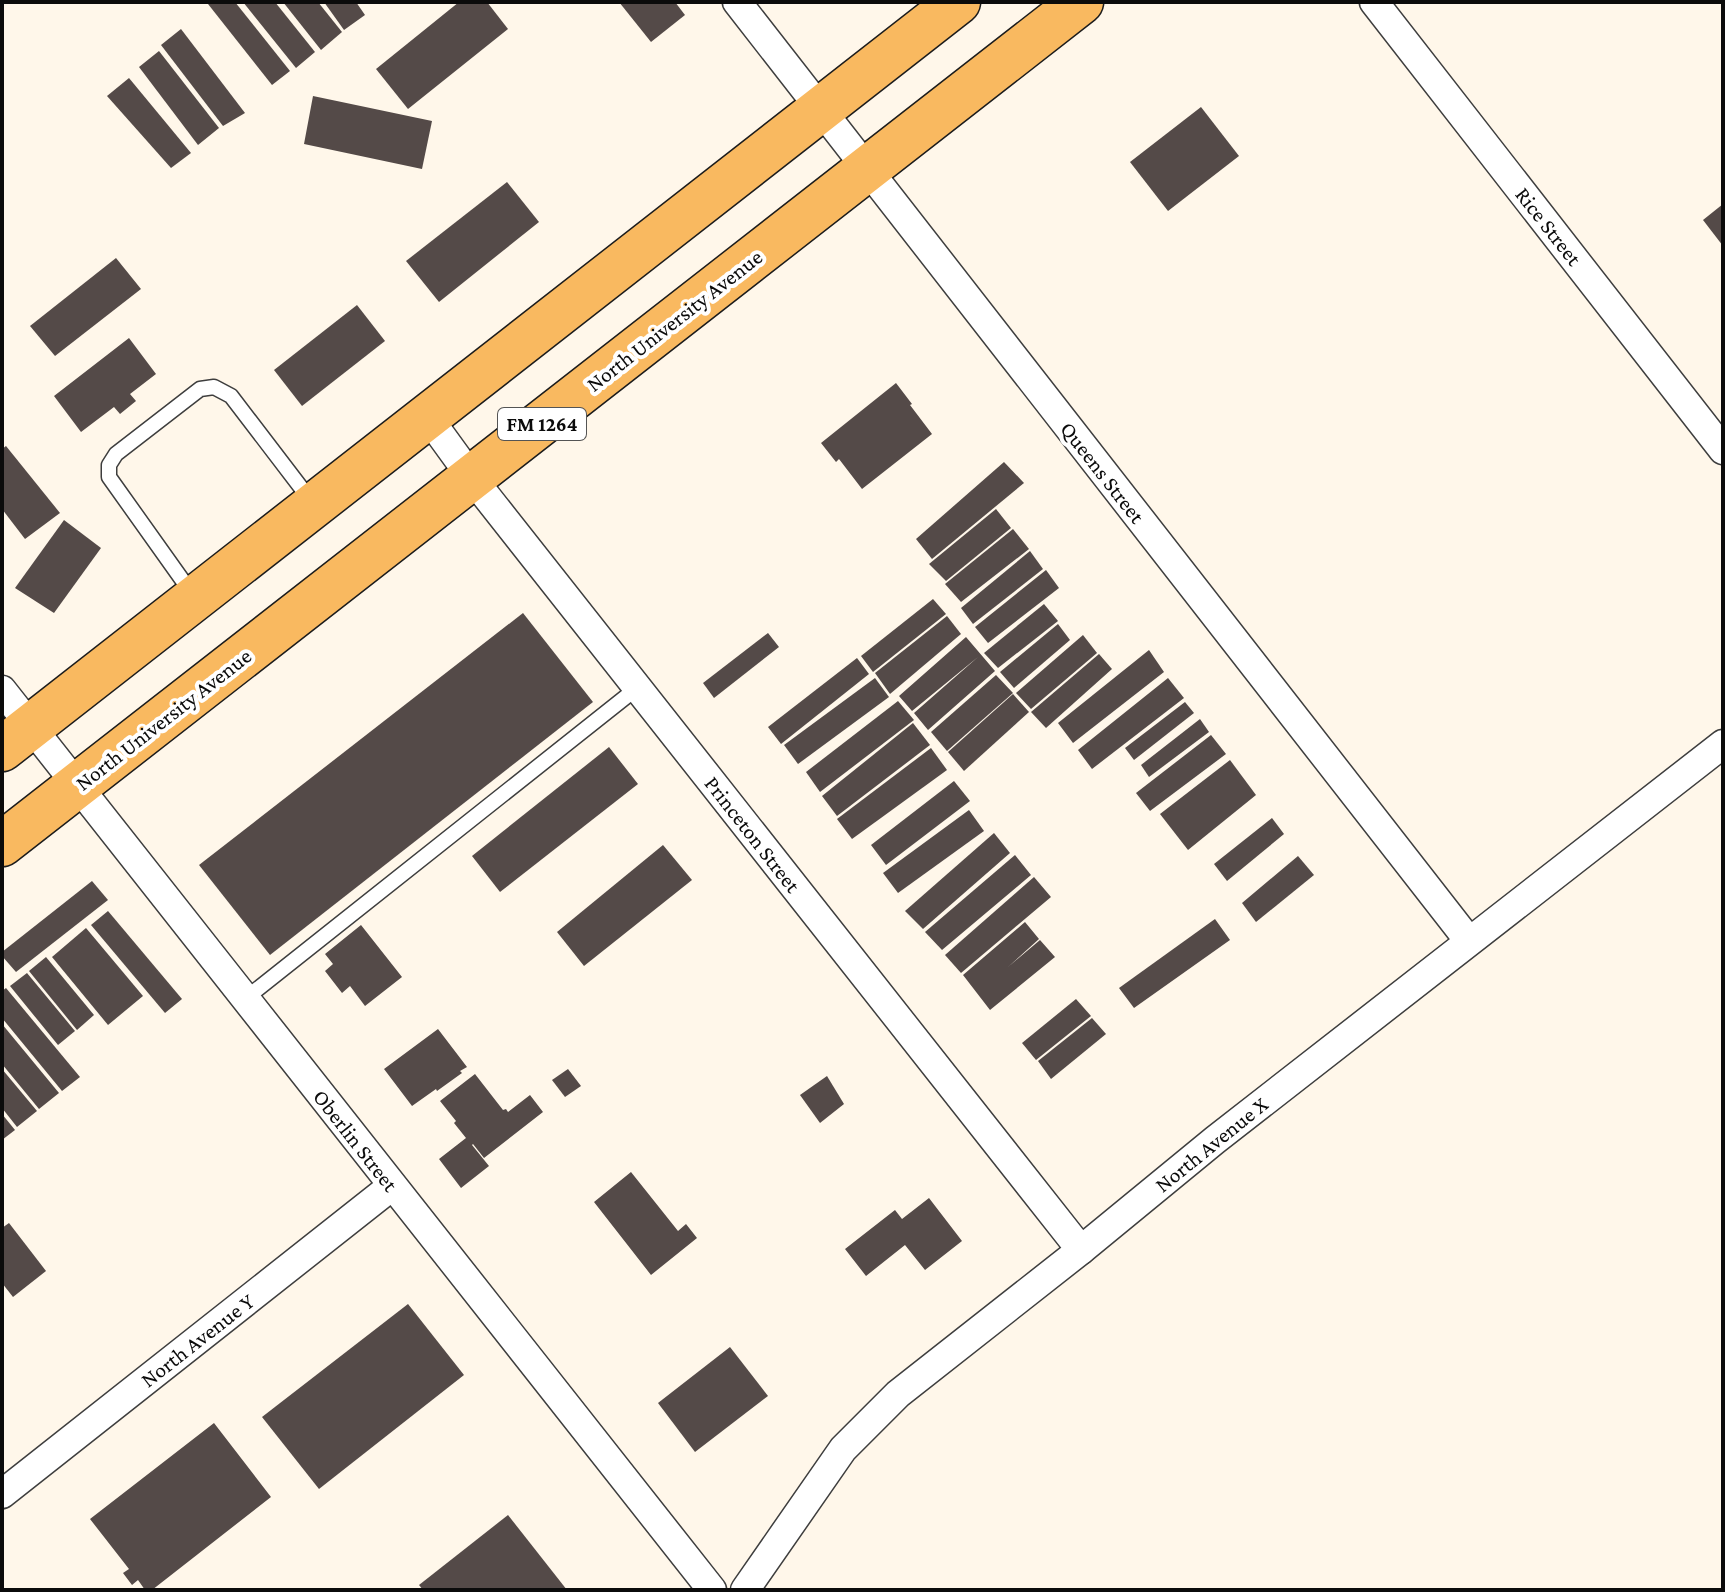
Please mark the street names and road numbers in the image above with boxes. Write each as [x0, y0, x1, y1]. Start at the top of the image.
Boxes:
street label: Rice Street [1510, 182, 1587, 271]
street label: North University Avenue [582, 244, 767, 397]
road number: FM 1264 [498, 408, 586, 440]
street label: Queens Street [1055, 417, 1150, 529]
street label: North University Avenue [71, 643, 256, 796]
street label: Princeton Street [699, 771, 806, 898]
street label: Oberlin Street [308, 1084, 404, 1197]
street label: North Avenue X [1150, 1091, 1273, 1197]
street label: North Avenue Y [136, 1288, 259, 1392]

